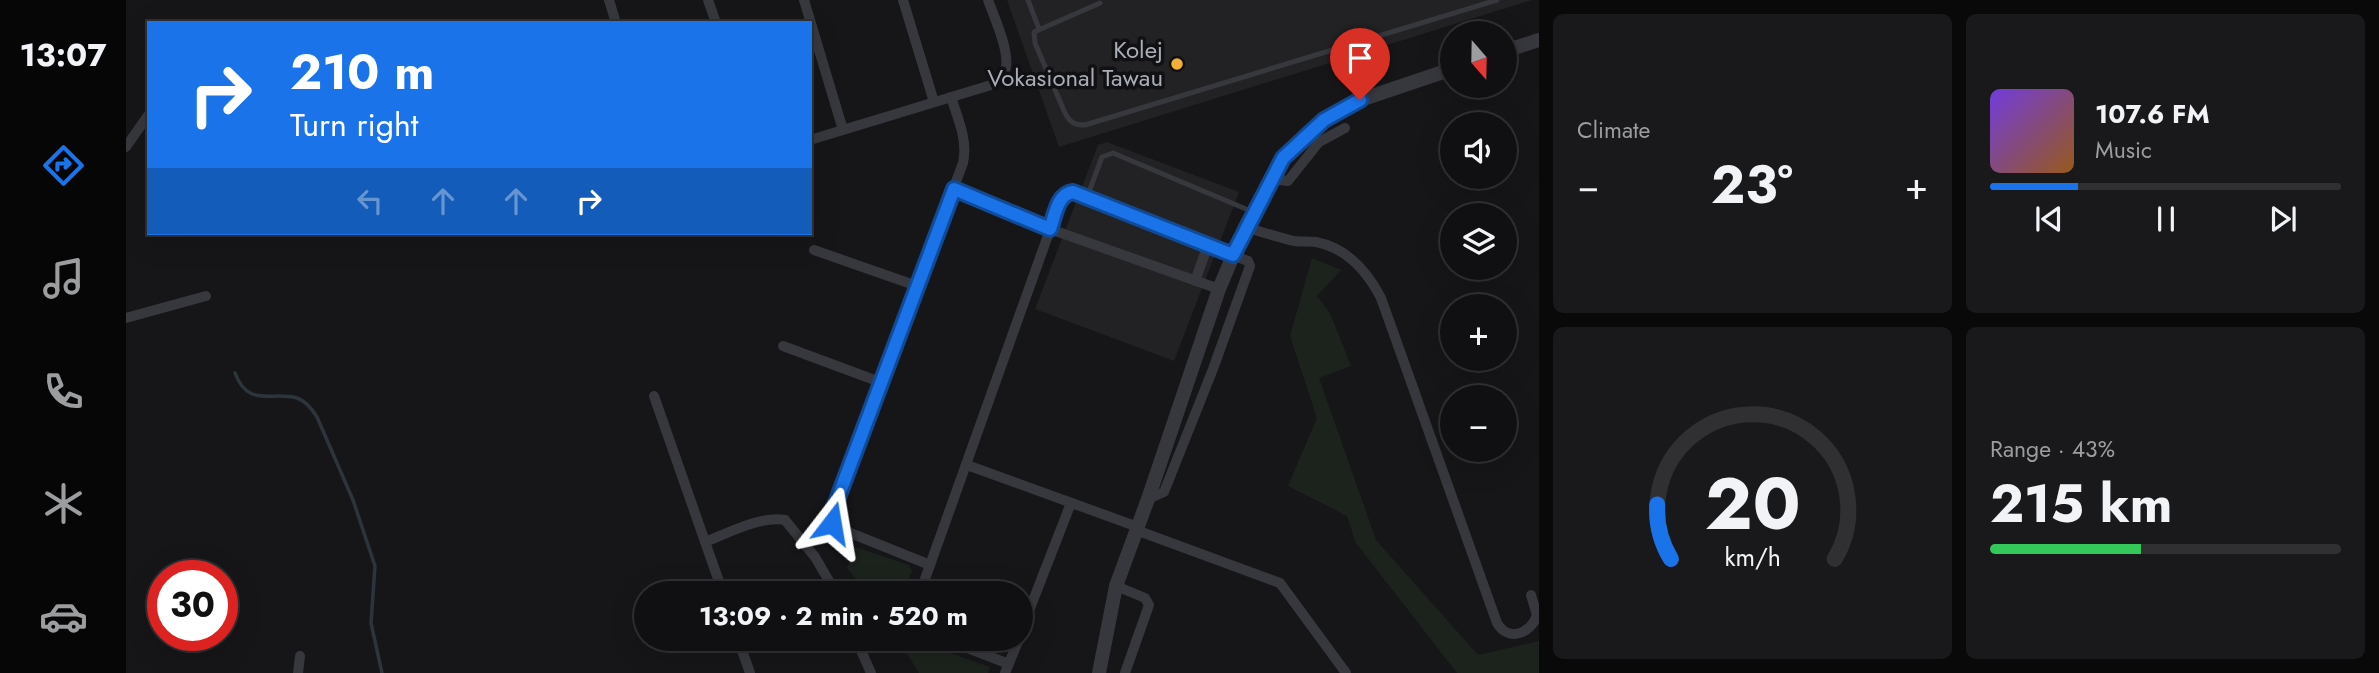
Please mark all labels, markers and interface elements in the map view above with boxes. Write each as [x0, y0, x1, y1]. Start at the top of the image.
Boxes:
north arrow [1440, 21, 1517, 98]
map controls [1440, 21, 1517, 462]
pin [1330, 28, 1390, 100]
text: 13:07 [20, 32, 106, 78]
place label: Kolej Vokasional Tawau [987, 32, 1163, 95]
text: 210 m [290, 37, 434, 107]
icon: arrive [1341, 39, 1379, 77]
icon: right [175, 49, 266, 140]
marker: Kolej Vokasional Tawau [1169, 56, 1185, 72]
text: 107.6 FM [2095, 95, 2210, 133]
text: Turn right [290, 102, 419, 148]
button: sound [1440, 112, 1517, 189]
text: Climate [1577, 113, 1650, 147]
text: Music [2095, 133, 2152, 167]
icon: directions [39, 141, 88, 190]
text: 23° [1711, 147, 1793, 223]
text: − [1577, 158, 1599, 213]
text: + [1905, 158, 1928, 213]
icon: left [351, 182, 389, 220]
icon: ahead [424, 182, 462, 220]
icon: ahead [497, 182, 535, 220]
icon: right [570, 182, 608, 220]
icon: previous [2030, 200, 2068, 238]
icon: pause [2147, 200, 2185, 238]
icon: next [2264, 200, 2302, 238]
button: layers [1440, 203, 1517, 280]
icon: music [39, 254, 88, 303]
button: + [1440, 294, 1517, 371]
icon: phone [39, 367, 88, 416]
button: − [1440, 385, 1517, 462]
text: Range · 43% [1990, 432, 2115, 466]
text: 20 [1705, 451, 1800, 556]
text: 215 km [1990, 466, 2172, 542]
icon: climate [39, 479, 88, 528]
position arrow [795, 486, 869, 560]
text: km/h [1724, 539, 1781, 575]
speed limit sign: 30 [147, 560, 238, 651]
icon: car [39, 592, 88, 641]
text: 13:09 · 2 min · 520 m [699, 597, 968, 635]

